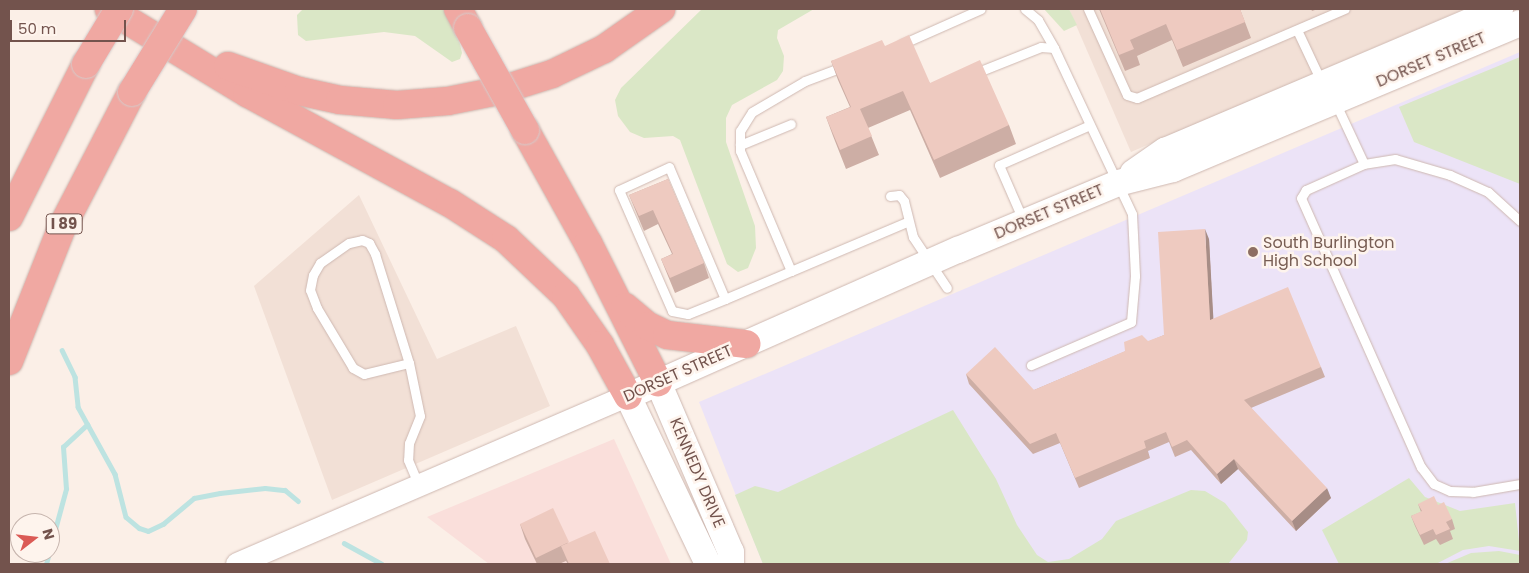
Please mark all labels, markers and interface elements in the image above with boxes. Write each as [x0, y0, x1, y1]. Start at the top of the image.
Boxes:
scale bar [12, 10, 129, 42]
text: 50 m [18, 18, 56, 39]
street label: DORSET STREET [1373, 28, 1489, 92]
street label: DORSET STREET [991, 180, 1107, 244]
road number: I 89 [45, 212, 83, 236]
place label: South Burlington High School [1263, 233, 1394, 271]
marker: South Burlington High School [1247, 246, 1259, 258]
street label: DORSET STREET [621, 341, 735, 407]
street label: KENNEDY DRIVE [665, 415, 729, 531]
north arrow [10, 513, 60, 563]
text: N [37, 526, 60, 542]

